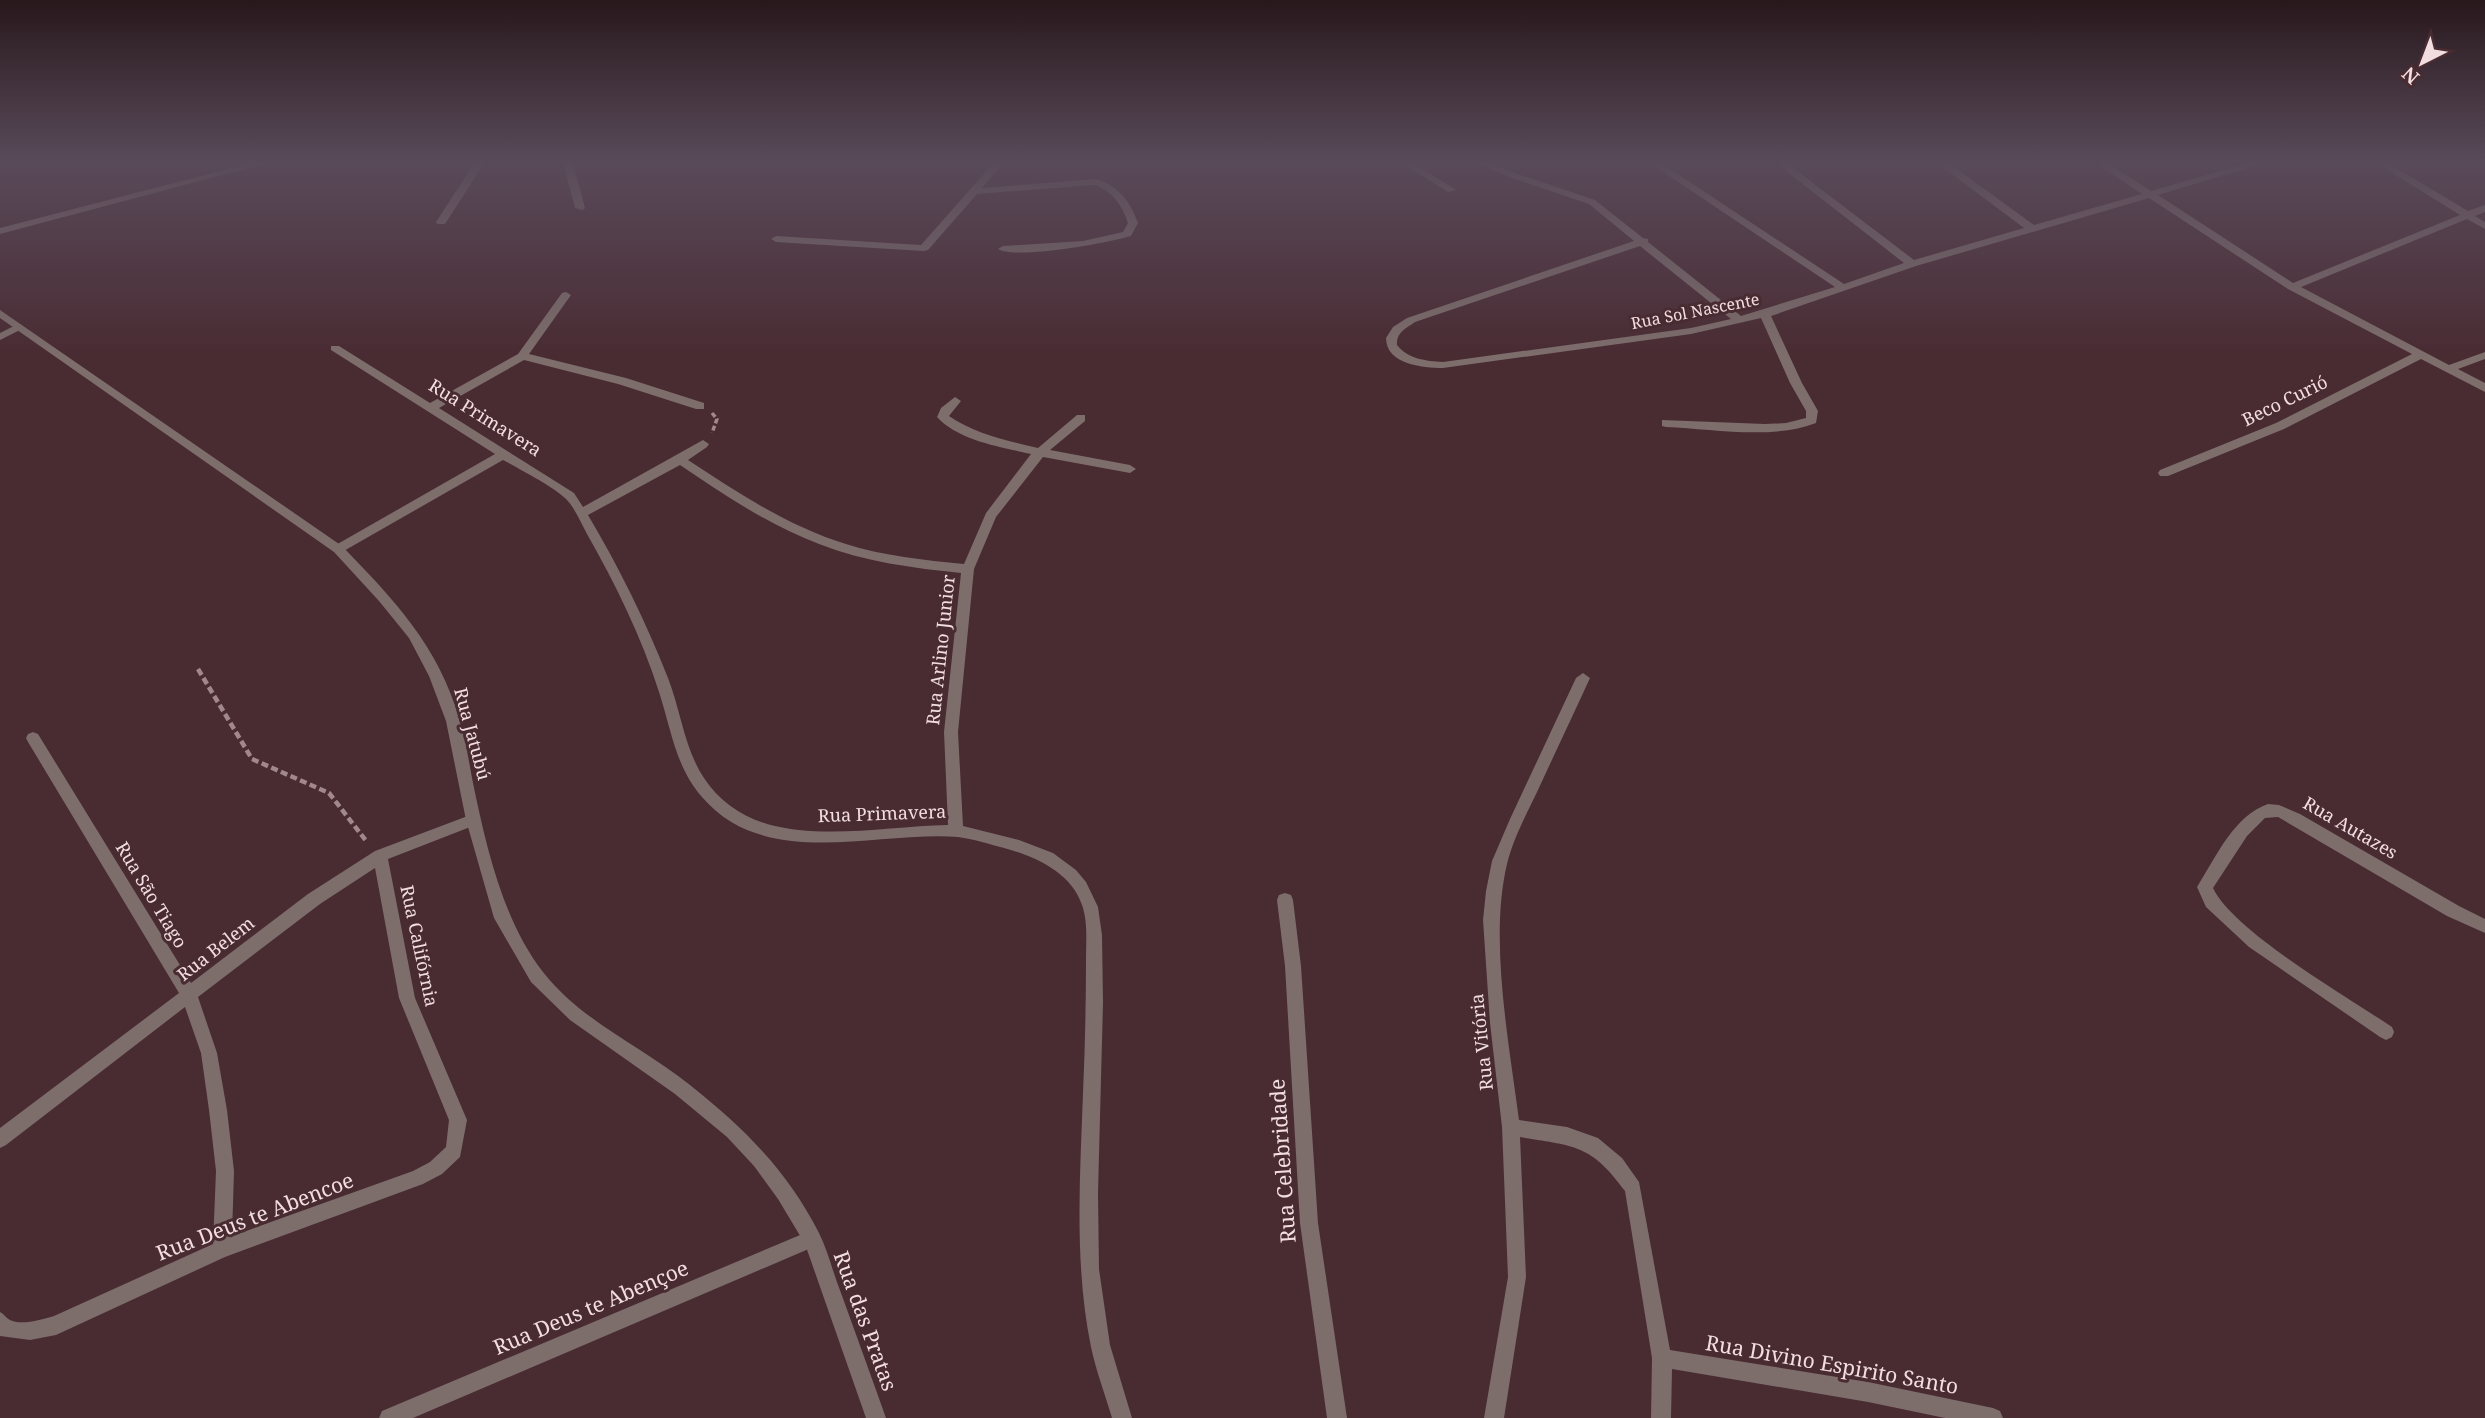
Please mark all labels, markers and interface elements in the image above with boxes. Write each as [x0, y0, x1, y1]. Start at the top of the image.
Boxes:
north arrow [2387, 28, 2457, 98]
text: N [2396, 61, 2425, 90]
street label: Rua Sol Nascente [1629, 288, 1761, 334]
street label: Beco Curió [2238, 369, 2331, 431]
street label: Rua Primavera [425, 373, 546, 461]
street label: Rua Arlino Junior [920, 573, 960, 726]
street label: Rua Jatubú [449, 685, 497, 783]
street label: Rua Autazes [2299, 790, 2402, 864]
street label: Rua Primavera [817, 799, 947, 827]
street label: Rua São Tiago [111, 837, 193, 952]
street label: Rua Califórnia [395, 883, 445, 1009]
street label: Rua Belem [172, 911, 259, 986]
street label: Rua Vitória [1464, 993, 1498, 1092]
street label: Rua Celebridade [1262, 1078, 1302, 1244]
street label: Rua Deus te Abencoe [152, 1165, 357, 1267]
street label: Rua das Pratas [828, 1247, 904, 1394]
street label: Rua Deus te Abençoe [489, 1253, 692, 1361]
street label: Rua Divino Espirito Santo [1703, 1328, 1961, 1400]

